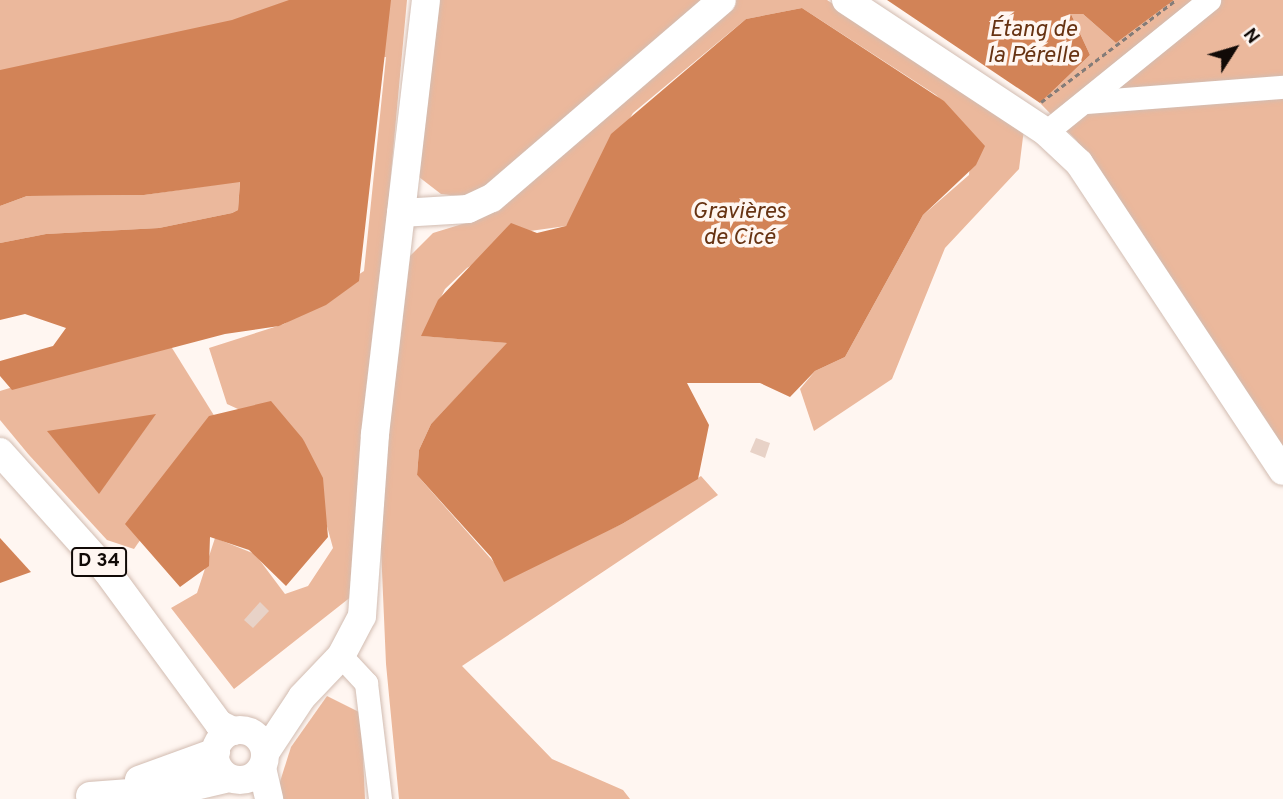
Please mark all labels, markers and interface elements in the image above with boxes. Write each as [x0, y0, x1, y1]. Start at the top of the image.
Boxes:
north arrow [1199, 14, 1269, 84]
water label: Étang de la Pérelle [987, 17, 1079, 71]
text: N [1237, 24, 1264, 49]
water label: Gravières de Cicé [692, 199, 786, 253]
road number: D 34 [71, 547, 127, 578]

